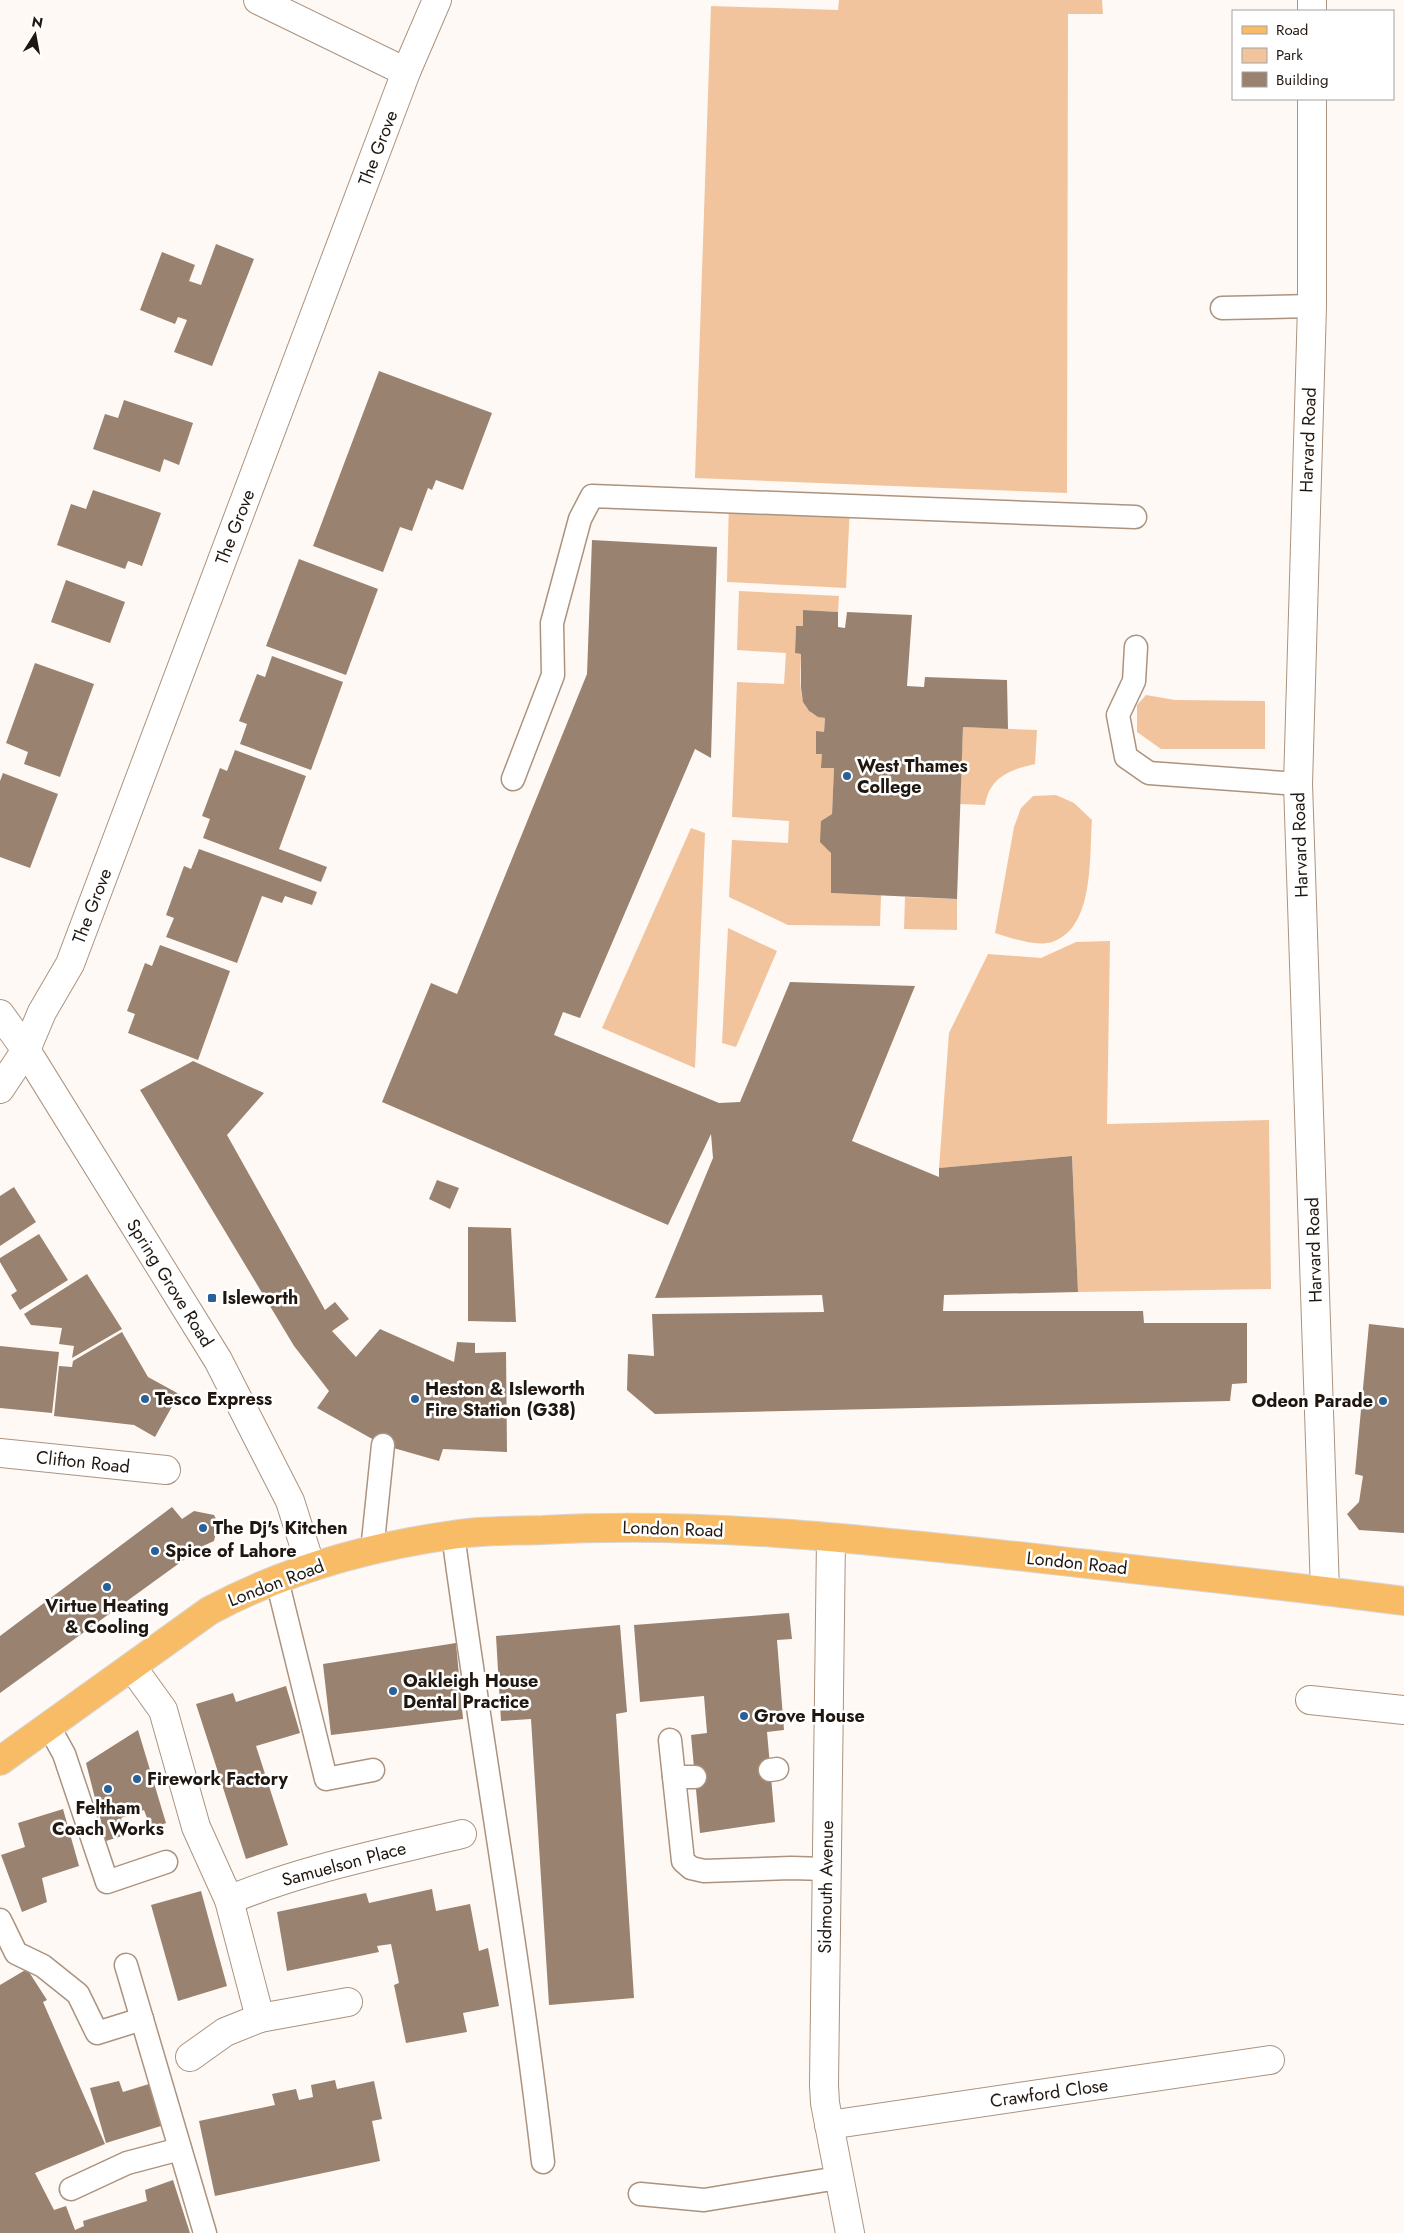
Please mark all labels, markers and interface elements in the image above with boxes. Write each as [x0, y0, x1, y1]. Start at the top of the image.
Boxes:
north arrow [10, 10, 60, 60]
legend [1232, 10, 1394, 100]
text: N [30, 11, 45, 33]
text: Road [1276, 19, 1308, 41]
text: Park [1276, 44, 1303, 66]
text: Building [1276, 69, 1328, 91]
street label: The Grove [352, 107, 404, 189]
street label: Harvard Road [1293, 387, 1323, 493]
street label: The Grove [209, 486, 261, 568]
place label: West Thames College [857, 753, 968, 800]
marker: West Thames College [841, 770, 853, 782]
street label: Harvard Road [1285, 792, 1315, 898]
street label: The Grove [66, 865, 118, 947]
street label: Harvard Road [1299, 1197, 1329, 1303]
street label: Spring Grove Road [120, 1214, 220, 1352]
place label: Isleworth [222, 1285, 298, 1311]
marker: Isleworth [206, 1292, 218, 1304]
place label: Heston & Isleworth Fire Station (G38) [425, 1376, 585, 1423]
place label: Tesco Express [155, 1386, 272, 1412]
place label: Odeon Parade [1252, 1388, 1373, 1414]
marker: Tesco Express [139, 1393, 151, 1405]
marker: Heston & Isleworth Fire Station (G38) [409, 1393, 421, 1405]
marker: Odeon Parade [1377, 1395, 1389, 1407]
street label: Clifton Road [35, 1444, 131, 1480]
street label: London Road [622, 1514, 724, 1544]
place label: The Dj's Kitchen [213, 1515, 348, 1541]
marker: The Dj's Kitchen [197, 1522, 209, 1534]
place label: Spice of Lahore [165, 1538, 297, 1564]
marker: Spice of Lahore [149, 1545, 161, 1557]
street label: London Road [1025, 1545, 1129, 1581]
street label: London Road [224, 1553, 328, 1613]
marker: Virtue Heating & Cooling [101, 1581, 113, 1593]
place label: Virtue Heating & Cooling [44, 1593, 169, 1640]
place label: Oakleigh House Dental Practice [403, 1668, 538, 1715]
marker: Oakleigh House Dental Practice [387, 1685, 399, 1697]
place label: Grove House [754, 1703, 865, 1729]
marker: Grove House [738, 1710, 750, 1722]
place label: Firework Factory [147, 1766, 289, 1792]
marker: Firework Factory [131, 1773, 143, 1785]
marker: Feltham Coach Works [102, 1783, 114, 1795]
place label: Feltham Coach Works [52, 1795, 164, 1842]
street label: Sidmouth Avenue [812, 1820, 840, 1954]
street label: Samuelson Place [279, 1835, 409, 1893]
street label: Crawford Close [988, 2072, 1110, 2114]

